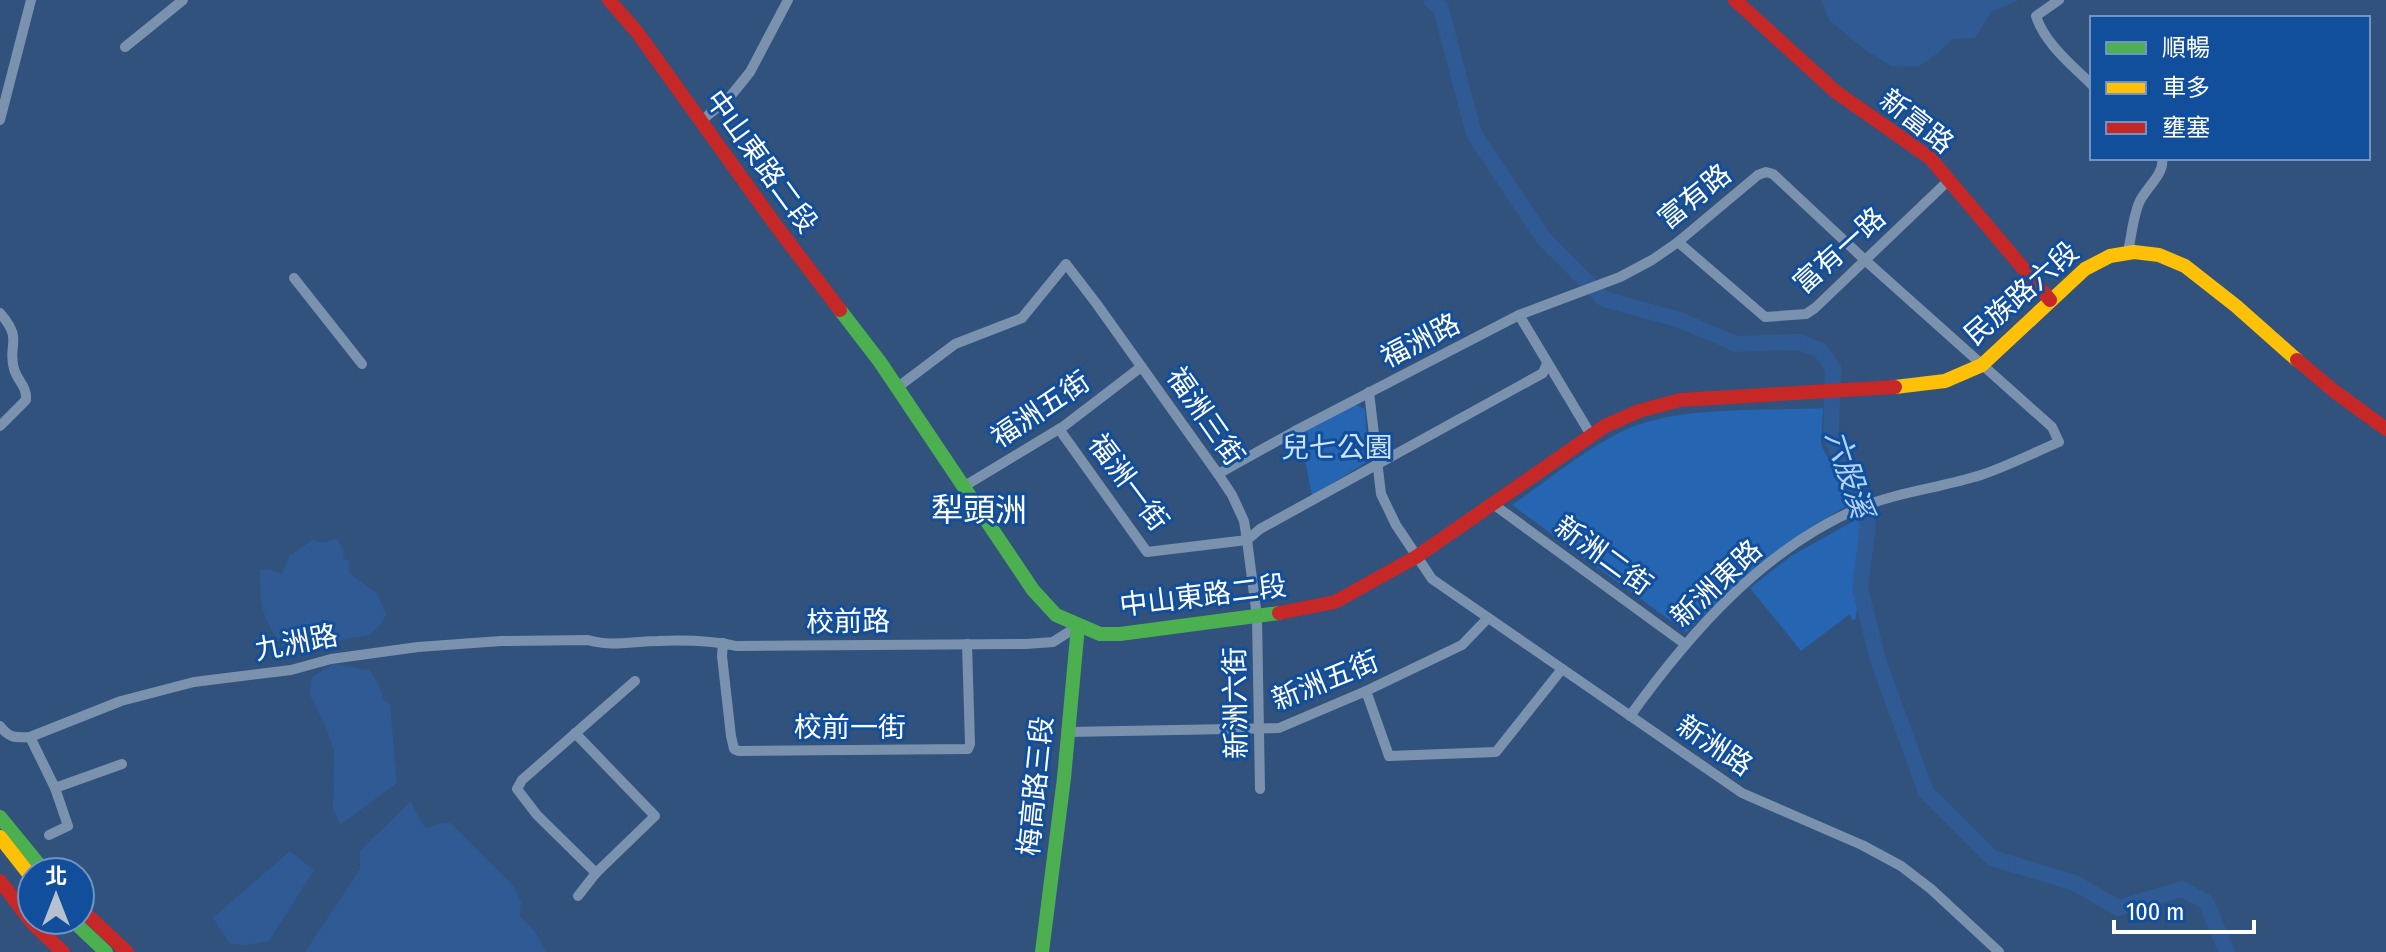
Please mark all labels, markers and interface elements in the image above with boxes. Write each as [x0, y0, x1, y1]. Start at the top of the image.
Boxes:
legend [2090, 16, 2370, 160]
text: 順暢 [2162, 34, 2210, 62]
text: 車多 [2162, 74, 2210, 102]
street label: 新富路 [1873, 83, 1960, 160]
street label: 中山東路二段 [699, 84, 824, 239]
text: 壅塞 [2162, 114, 2210, 142]
street label: 富有路 [1651, 157, 1737, 236]
street label: 富有一路 [1787, 201, 1892, 300]
street label: 民族路六段 [1958, 235, 2085, 352]
street label: 福洲路 [1375, 307, 1465, 374]
street label: 福洲三街 [1160, 361, 1251, 472]
street label: 福洲五街 [985, 364, 1096, 454]
water label: 六股溪 [1818, 426, 1881, 526]
street label: 福洲一街 [1082, 428, 1175, 537]
park label: 兒七公園 [1281, 431, 1393, 464]
district label: 犁頭洲 [931, 491, 1027, 529]
street label: 新洲二街 [1549, 509, 1659, 602]
street label: 新洲東路 [1664, 533, 1769, 634]
street label: 中山東路二段 [1118, 569, 1288, 622]
street label: 校前路 [806, 604, 890, 639]
street label: 九洲路 [252, 618, 340, 667]
street label: 新洲五街 [1267, 644, 1383, 717]
street label: 新洲六街 [1218, 647, 1253, 759]
street label: 新洲路 [1671, 708, 1759, 783]
street label: 校前一街 [794, 711, 906, 744]
street label: 梅高路三段 [1012, 715, 1059, 857]
north arrow [16, 856, 96, 936]
text: 北 [45, 863, 67, 890]
scale bar [2114, 884, 2254, 934]
text: 100 m [2126, 898, 2184, 926]

